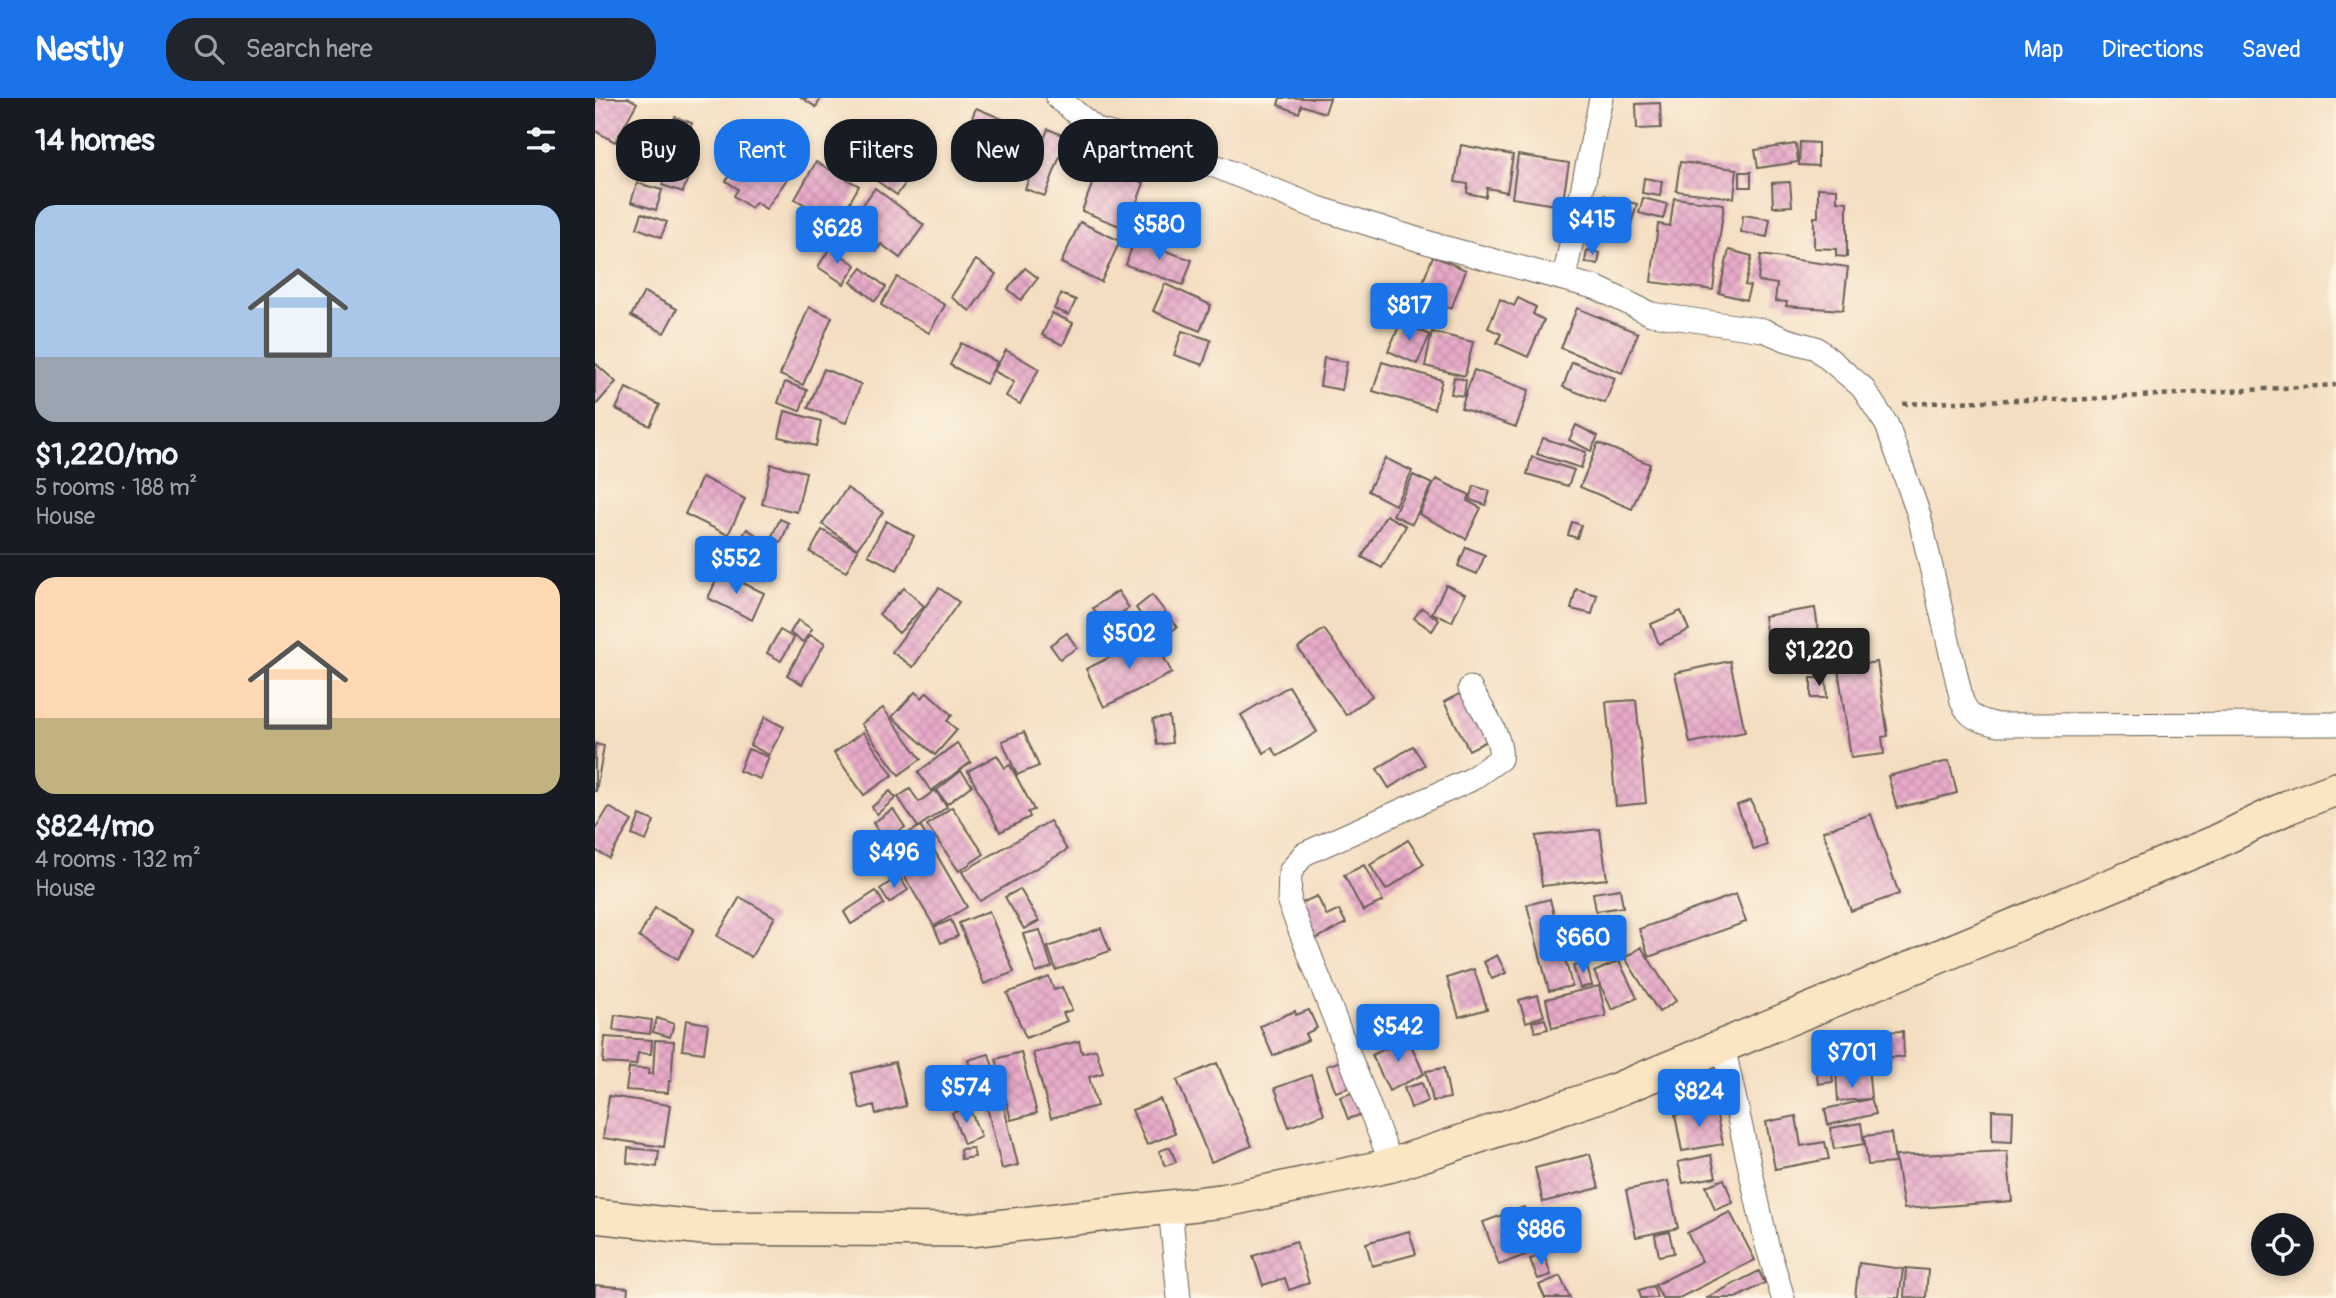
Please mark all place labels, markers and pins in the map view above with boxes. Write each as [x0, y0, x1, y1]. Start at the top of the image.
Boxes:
pin: $415 [1551, 198, 1633, 257]
pin: $580 [1118, 202, 1200, 262]
pin: $628 [796, 206, 878, 266]
pin: $817 [1368, 284, 1450, 343]
pin: $552 [695, 536, 777, 596]
pin: $502 [1088, 612, 1170, 671]
pin: $1,220 [1762, 628, 1876, 688]
pin: $496 [853, 830, 935, 890]
pin: $660 [1542, 916, 1624, 975]
pin: $542 [1357, 1004, 1439, 1064]
pin: $701 [1811, 1030, 1893, 1090]
pin: $574 [925, 1066, 1007, 1125]
pin: $824 [1658, 1070, 1740, 1129]
pin: $886 [1500, 1208, 1582, 1267]

